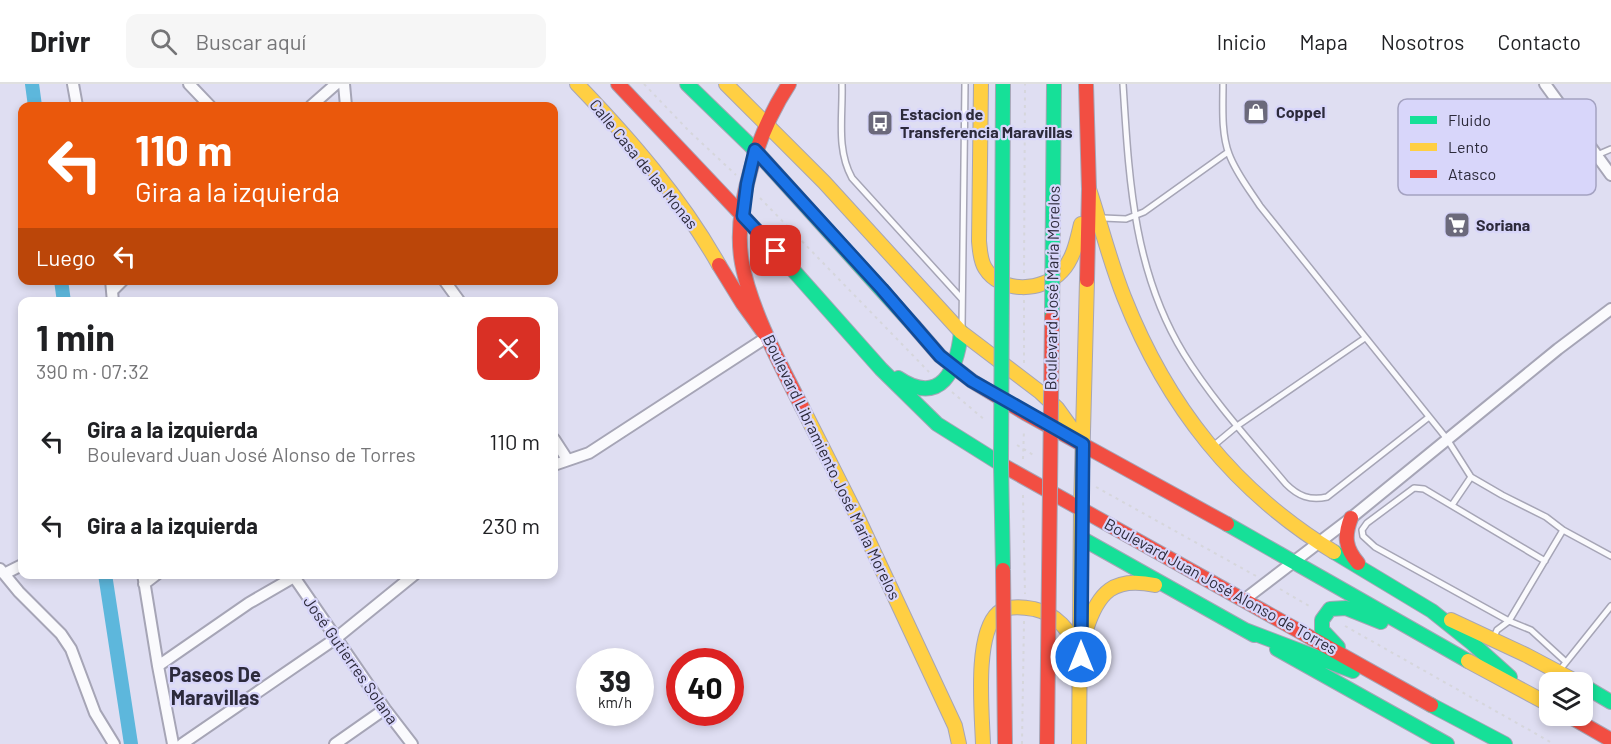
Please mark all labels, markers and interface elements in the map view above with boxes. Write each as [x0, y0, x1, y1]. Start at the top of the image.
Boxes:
search box [126, 14, 546, 68]
text: Drivr [30, 24, 90, 58]
icon: search [147, 25, 180, 58]
text: Buscar aquí [195, 28, 306, 54]
text: Inicio [1217, 29, 1267, 54]
text: Mapa [1300, 29, 1348, 54]
text: Nosotros [1381, 29, 1464, 54]
text: Contacto [1497, 29, 1581, 54]
street label: Calle Casa de las Monas [586, 95, 703, 232]
shop icon: Coppel [1241, 97, 1271, 127]
legend [1398, 99, 1596, 195]
place label: Coppel [1276, 102, 1325, 121]
place label: Estacion de Transferencia Maravillas [900, 104, 1073, 141]
bus stop icon: Estacion de Transferencia Maravillas [865, 108, 895, 138]
text: Fluido [1448, 110, 1491, 129]
text: 110 m [135, 124, 232, 174]
icon: left [36, 126, 114, 204]
text: Lento [1448, 137, 1489, 156]
text: Atasco [1448, 164, 1496, 183]
text: Gira a la izquierda [135, 175, 340, 207]
street label: Boulevard José María Morelos [1040, 185, 1063, 391]
supermarket icon: Soriana [1442, 210, 1472, 240]
place label: Soriana [1476, 215, 1530, 234]
pin [750, 225, 801, 276]
icon: arrive [759, 234, 792, 267]
icon: left [108, 240, 141, 273]
text: Luego [36, 244, 96, 270]
text: 1 min [36, 315, 115, 358]
button: close [477, 317, 540, 380]
street label: Boulevard Libramiento José María Morelos [760, 331, 905, 602]
text: 390 m · 07:32 [36, 359, 149, 383]
text: Gira a la izquierda [87, 416, 258, 442]
icon: left [36, 425, 69, 458]
text: 110 m [490, 428, 540, 454]
text: Boulevard Juan José Alonso de Torres [87, 442, 416, 466]
icon: left [36, 509, 69, 542]
text: Gira a la izquierda [87, 512, 258, 538]
text: 230 m [482, 512, 540, 538]
street label: Boulevard Juan José Alonso de Torres [1102, 514, 1341, 658]
street label: José Gutierres Solana [300, 592, 403, 727]
position arrow [1049, 625, 1113, 689]
speed limit sign: 40 [666, 648, 744, 726]
district label: Paseos De Maravillas [169, 662, 261, 709]
text: 39 [599, 662, 631, 698]
map controls [1539, 672, 1593, 726]
button: layers [1539, 672, 1593, 726]
text: km/h [598, 693, 632, 711]

